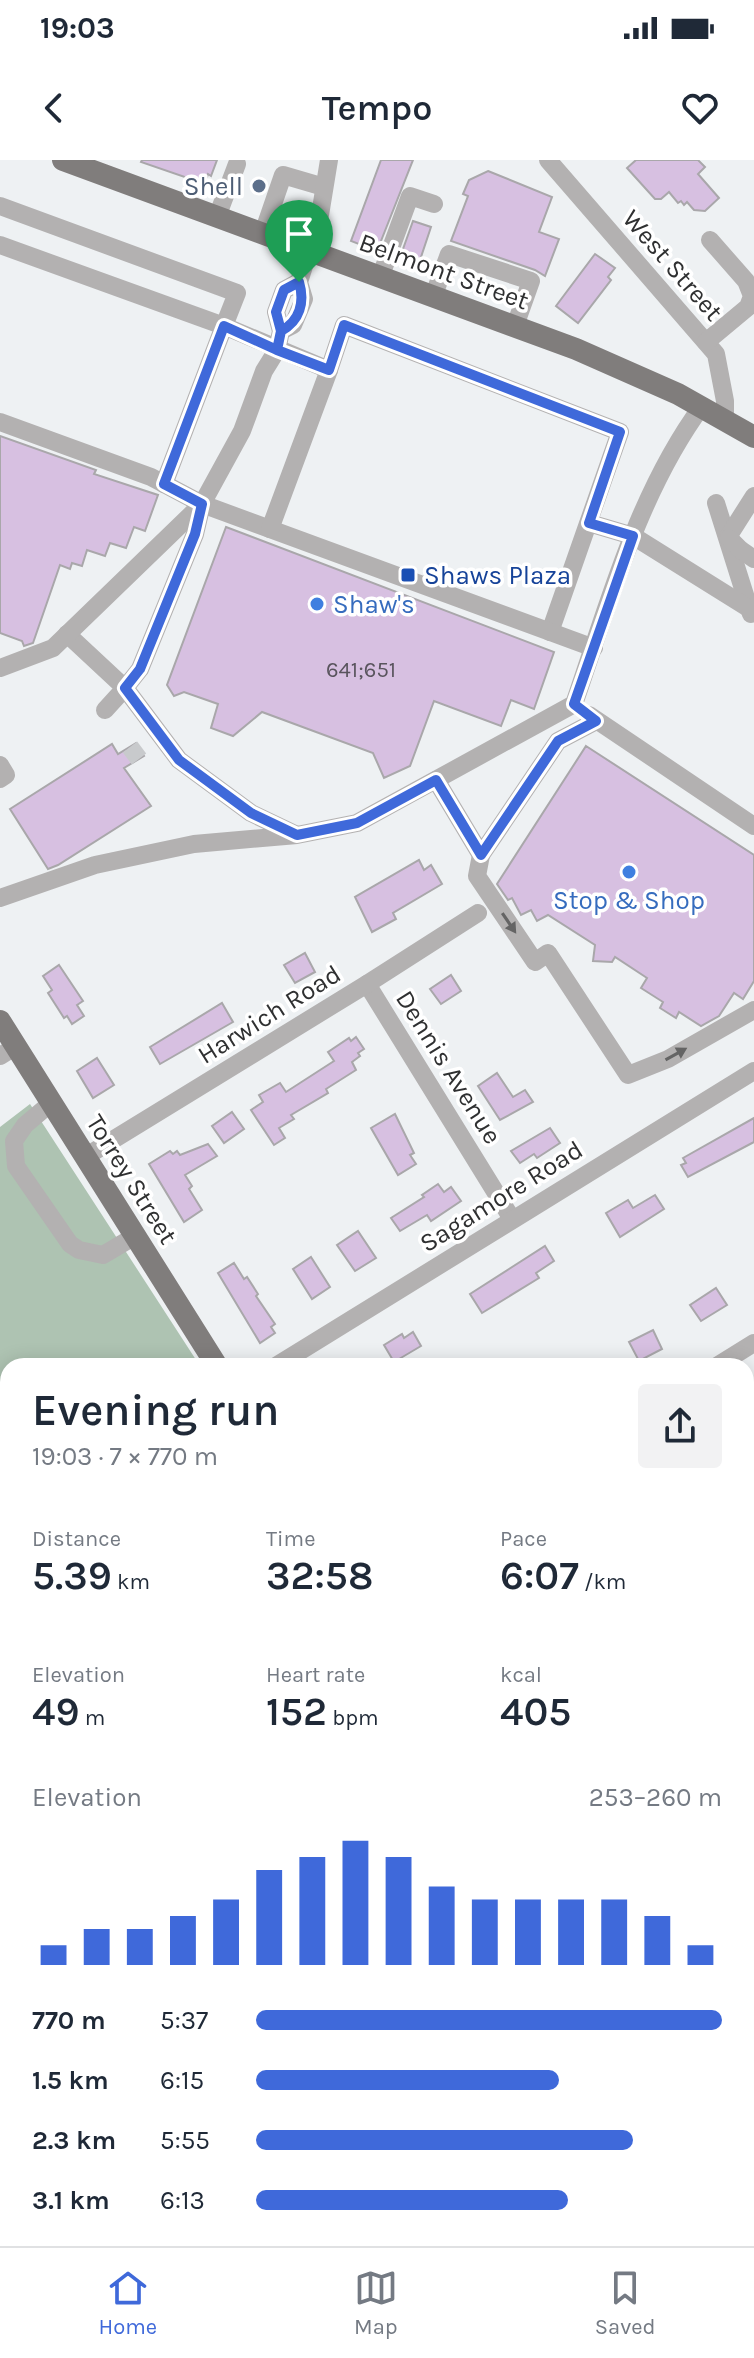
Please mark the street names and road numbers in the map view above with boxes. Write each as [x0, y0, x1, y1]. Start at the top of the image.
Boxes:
street label: West Street [616, 204, 729, 327]
street label: Belmont Street [355, 226, 533, 317]
street label: Harwich Road [192, 958, 347, 1071]
street label: Dennis Avenue [389, 985, 508, 1150]
street label: Torrey Street [79, 1109, 184, 1250]
street label: Sagamore Road [414, 1134, 588, 1259]

